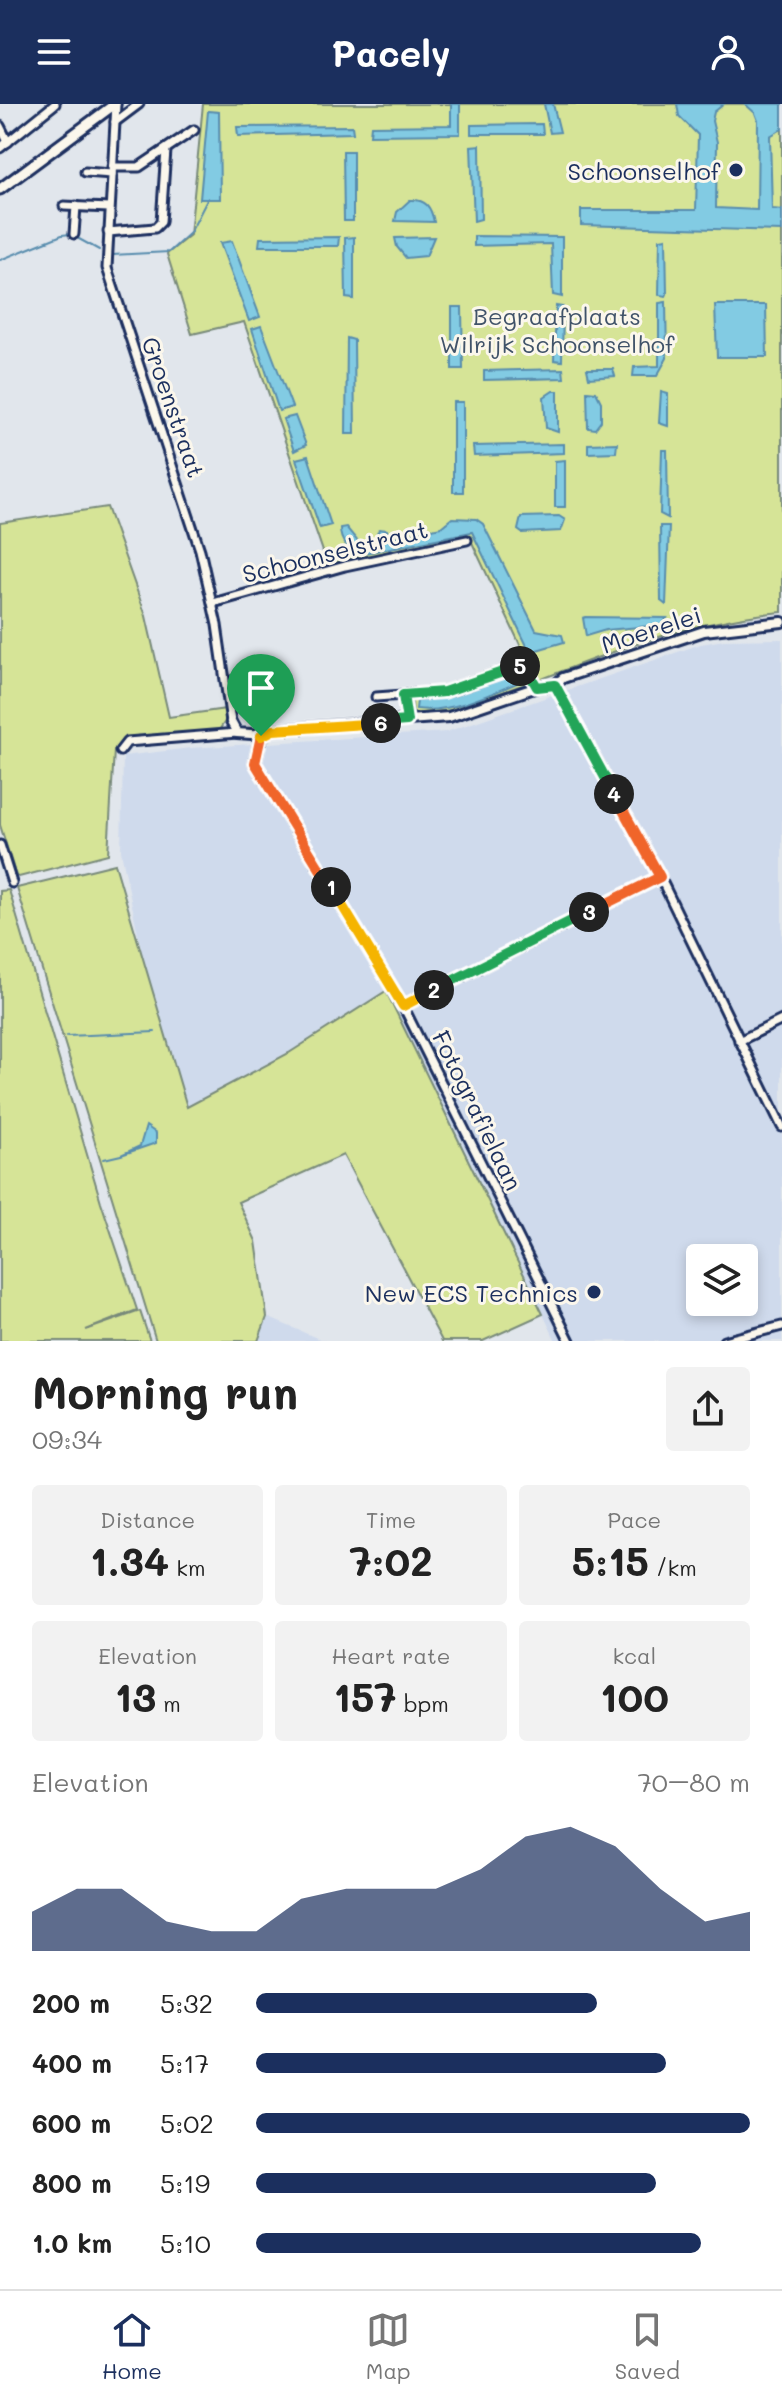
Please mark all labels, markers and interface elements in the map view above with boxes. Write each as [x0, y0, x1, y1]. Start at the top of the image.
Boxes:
text: Pacely [332, 29, 450, 76]
icon: menu [32, 30, 76, 74]
icon: person [706, 30, 750, 74]
place label: Schoonselhof [567, 155, 721, 186]
marker: Schoonselhof [727, 161, 745, 179]
park label: Begraafplaats Wilrijk Schoonselhof [440, 300, 675, 359]
street label: Groenstraat [135, 332, 213, 482]
street label: Schoonselstraat [239, 513, 431, 589]
street label: Moerelei [597, 598, 705, 660]
pin: 5 [500, 646, 540, 686]
text: 5 [514, 651, 526, 680]
pin [227, 654, 295, 736]
icon: arrive [239, 666, 283, 710]
pin: 6 [361, 703, 401, 743]
text: 6 [374, 708, 388, 737]
pin: 4 [594, 774, 634, 814]
text: 4 [607, 779, 621, 808]
pin: 1 [311, 867, 351, 907]
text: 1 [326, 872, 336, 901]
pin: 3 [569, 892, 609, 932]
text: 3 [582, 897, 596, 926]
pin: 2 [414, 970, 454, 1010]
text: 2 [428, 975, 440, 1004]
street label: Fotografielaan [426, 1025, 530, 1195]
map controls [686, 1244, 758, 1316]
button: layers [686, 1244, 758, 1316]
place label: New ECS Technics [365, 1277, 578, 1308]
marker: New ECS Technics [585, 1283, 603, 1301]
text: Morning run [32, 1363, 298, 1420]
button: share [666, 1367, 750, 1451]
text: 09:34 [32, 1422, 102, 1456]
text: Distance [100, 1505, 195, 1534]
text: Time [366, 1505, 416, 1534]
text: Pace [607, 1505, 661, 1534]
text: 1.34 [90, 1534, 169, 1586]
text: 7:02 [349, 1534, 433, 1586]
text: 5:15 [572, 1534, 649, 1586]
text: km [169, 1553, 206, 1582]
text: /km [649, 1553, 697, 1582]
text: Elevation [98, 1641, 197, 1670]
text: Heart rate [332, 1641, 450, 1670]
text: kcal [612, 1641, 656, 1670]
text: 13 [115, 1670, 156, 1722]
text: 157 [333, 1670, 397, 1722]
text: 100 [600, 1670, 669, 1722]
text: m [156, 1689, 181, 1718]
text: bpm [397, 1689, 449, 1718]
text: Elevation [32, 1765, 149, 1799]
text: 70–80 m [637, 1765, 750, 1799]
text: 200 m [32, 1986, 110, 2020]
text: 5:32 [160, 1986, 213, 2020]
text: 400 m [32, 2046, 112, 2080]
text: 5:17 [160, 2046, 209, 2080]
text: 600 m [32, 2106, 111, 2140]
text: 5:02 [160, 2106, 214, 2140]
text: 800 m [32, 2166, 112, 2200]
text: 5:19 [160, 2166, 210, 2200]
text: 1.0 km [32, 2226, 112, 2260]
text: 5:10 [160, 2226, 211, 2260]
tab: Home [102, 2308, 162, 2385]
tab: Map [366, 2308, 411, 2385]
tab: Saved [615, 2308, 680, 2385]

